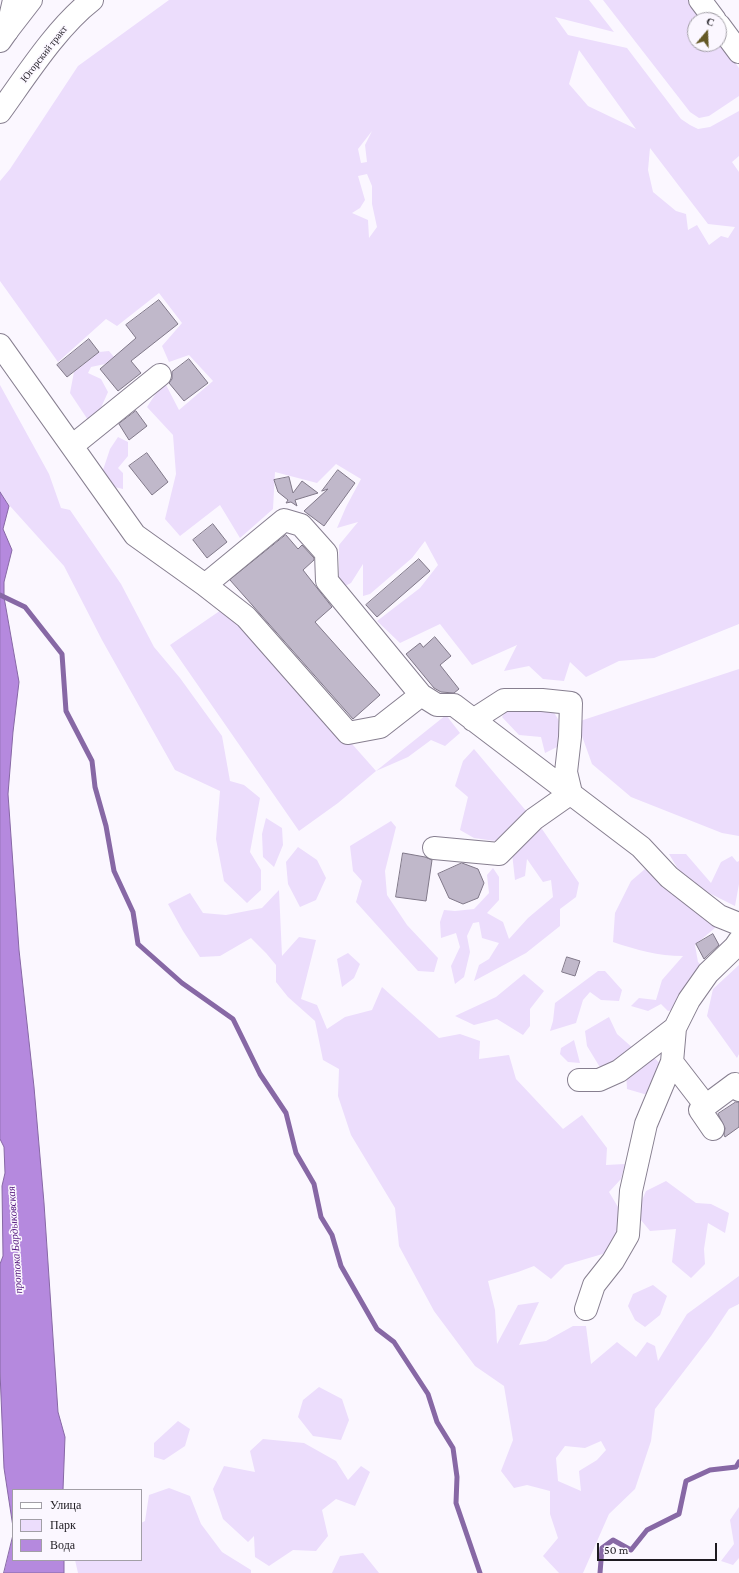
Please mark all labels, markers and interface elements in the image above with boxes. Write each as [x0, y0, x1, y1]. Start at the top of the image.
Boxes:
north arrow [687, 12, 727, 52]
text: С [705, 15, 716, 29]
street label: Югорский тракт [18, 23, 70, 85]
water label: протока Бардыковская [5, 1186, 25, 1294]
legend [12, 1489, 142, 1561]
text: Улица [50, 1498, 81, 1512]
text: Парк [50, 1518, 76, 1532]
scale bar [599, 1535, 719, 1561]
text: Вода [50, 1538, 75, 1552]
text: 50 m [604, 1543, 628, 1557]

